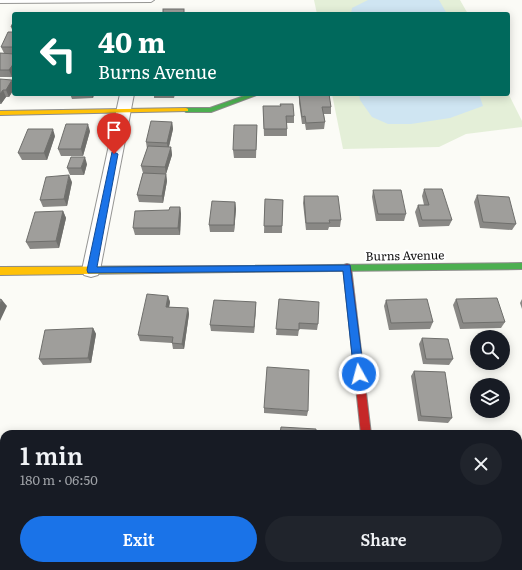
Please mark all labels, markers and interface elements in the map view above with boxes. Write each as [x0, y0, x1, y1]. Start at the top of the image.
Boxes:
text: 40 m [98, 20, 166, 62]
icon: left [32, 28, 84, 80]
text: Burns Avenue [98, 58, 216, 85]
pin [97, 113, 131, 154]
icon: arrive [103, 119, 125, 141]
street label: Burns Avenue [365, 245, 445, 265]
map controls [470, 330, 510, 418]
button: search [470, 330, 510, 370]
position arrow [338, 353, 380, 395]
button: layers [470, 378, 510, 418]
text: 1 min [20, 437, 83, 472]
button: close [460, 443, 502, 485]
text: 180 m · 06:50 [20, 470, 98, 489]
button: Exit [20, 516, 257, 562]
button: Share [265, 516, 502, 562]

